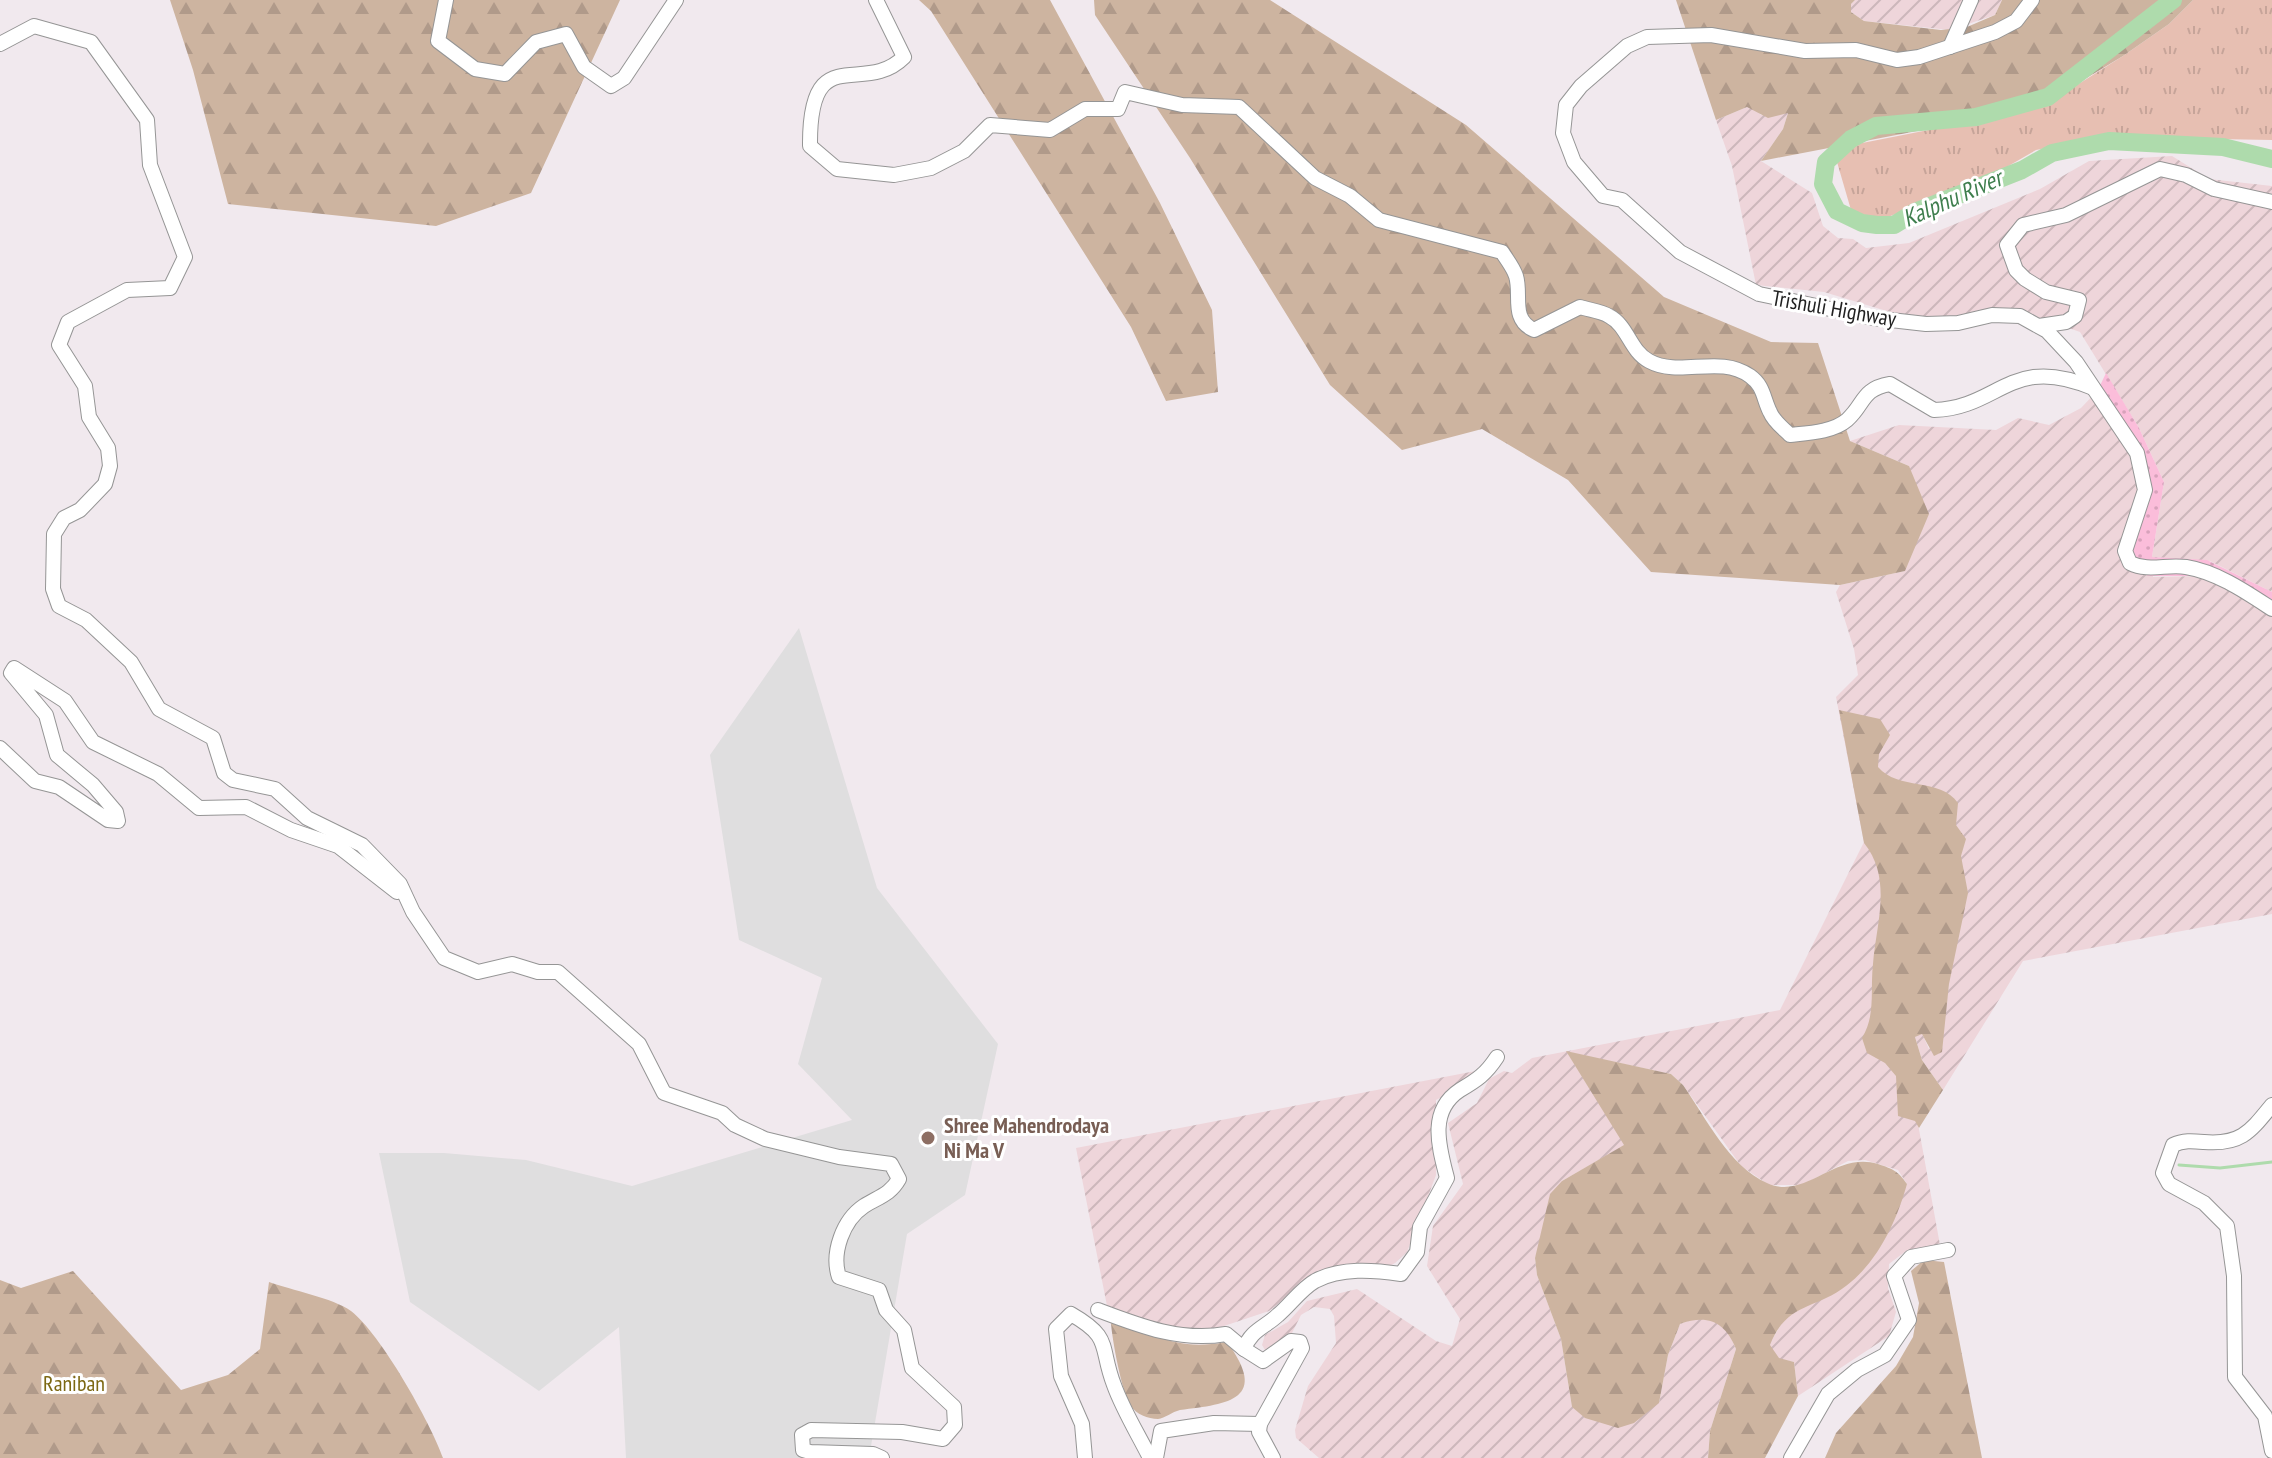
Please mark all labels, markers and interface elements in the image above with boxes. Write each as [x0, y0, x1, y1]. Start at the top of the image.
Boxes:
water label: Kalphu River [1897, 161, 2010, 234]
street label: Trishuli Highway [1770, 283, 1899, 333]
place label: Shree Mahendrodaya Ni Ma V [944, 1111, 1109, 1164]
marker: Shree Mahendrodaya Ni Ma V [919, 1129, 937, 1147]
park label: Raniban [43, 1369, 105, 1397]

